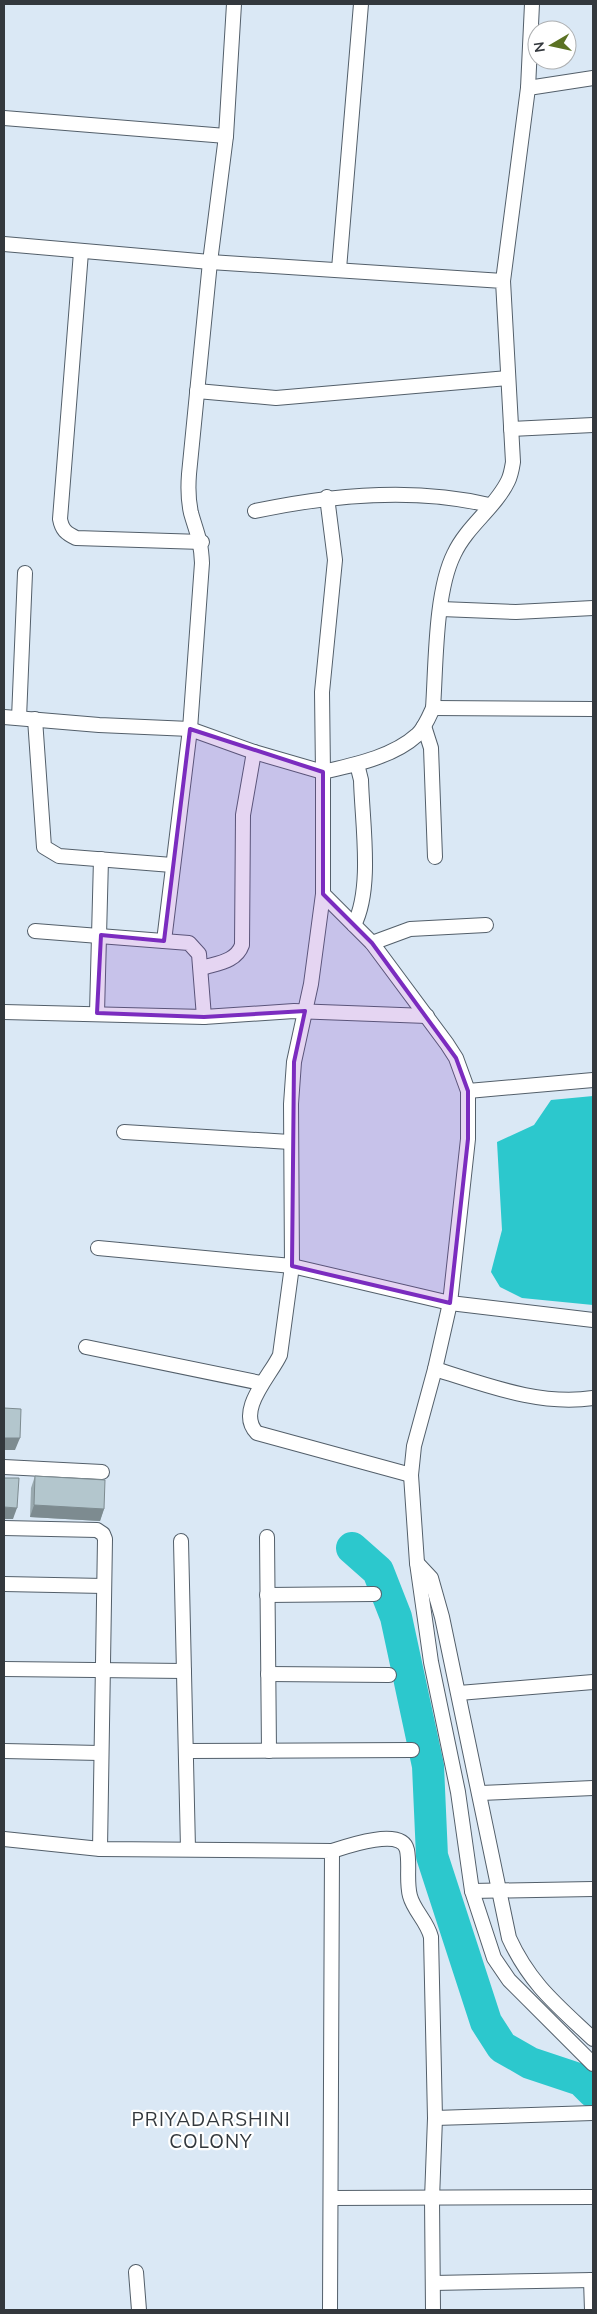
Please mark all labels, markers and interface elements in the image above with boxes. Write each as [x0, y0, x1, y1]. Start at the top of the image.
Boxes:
north arrow [527, 20, 577, 70]
text: N [529, 40, 549, 54]
district label: PRIYADARSHINI COLONY [131, 2107, 291, 2153]

